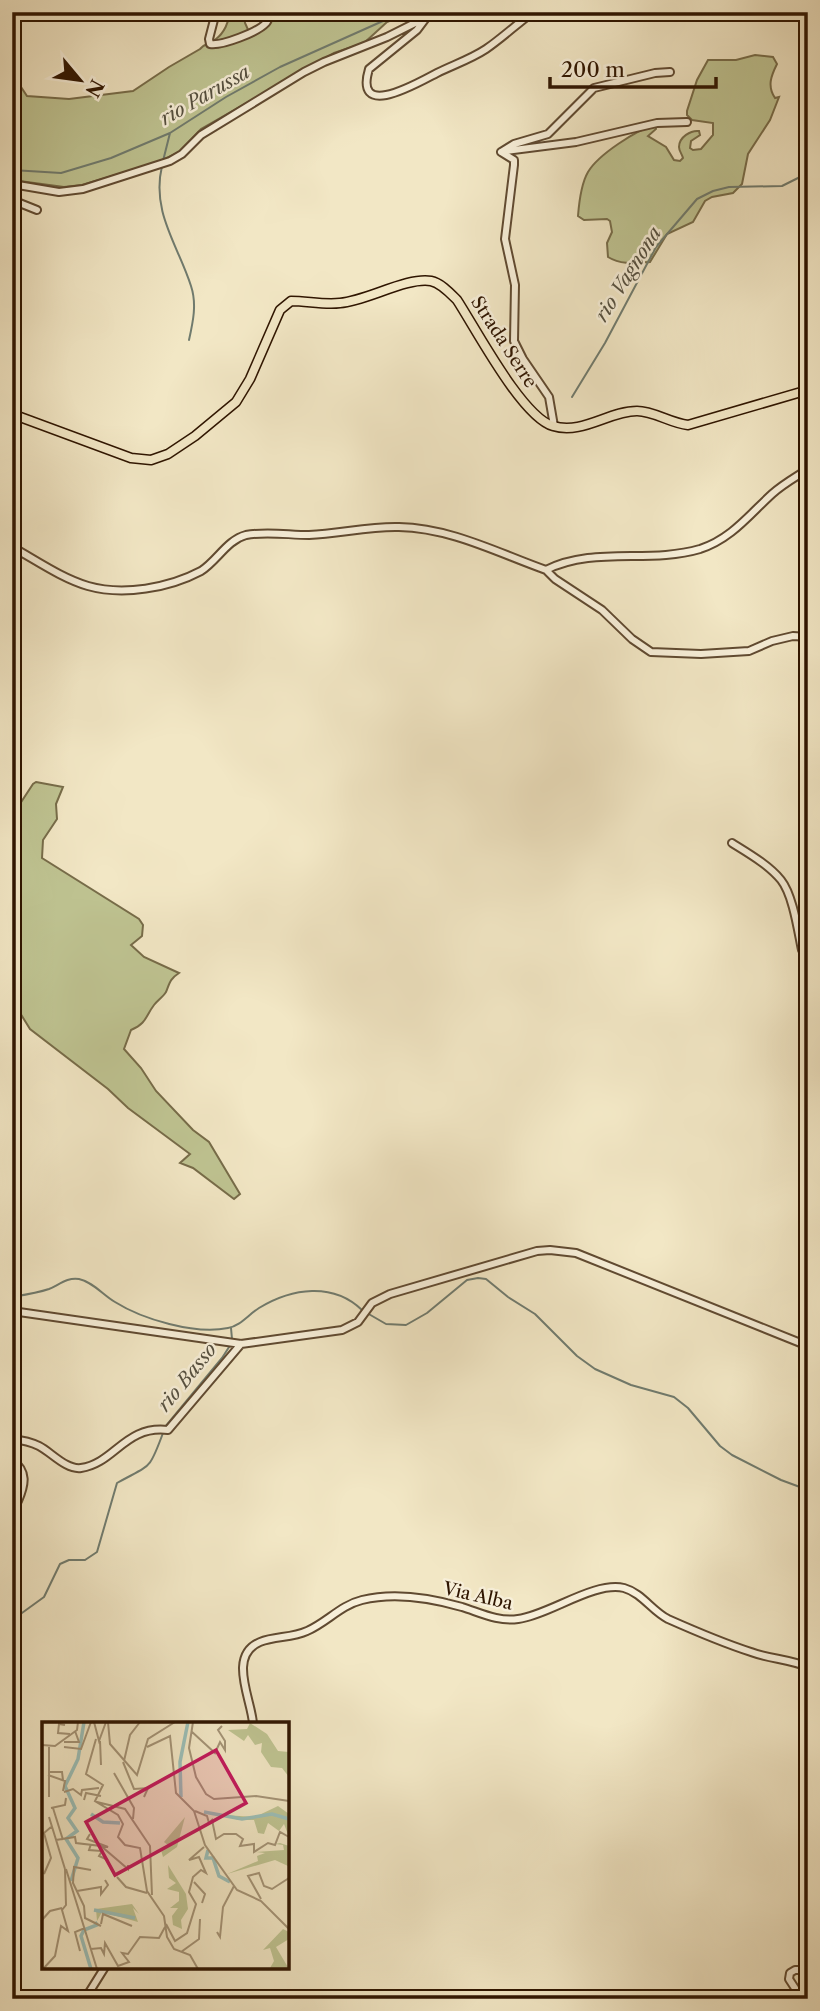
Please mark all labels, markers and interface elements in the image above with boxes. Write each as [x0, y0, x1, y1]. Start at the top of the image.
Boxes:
north arrow [46, 46, 116, 116]
scale bar [550, 46, 717, 90]
text: 200 m [561, 57, 625, 82]
water label: rio Parussa [155, 60, 254, 130]
text: N [80, 75, 108, 101]
water label: rio Vagnona [589, 222, 666, 326]
street label: Strada Serre [466, 292, 542, 392]
water label: rio Basso [152, 1338, 221, 1417]
street label: Via Alba [440, 1577, 515, 1615]
inset map [42, 1722, 289, 1969]

